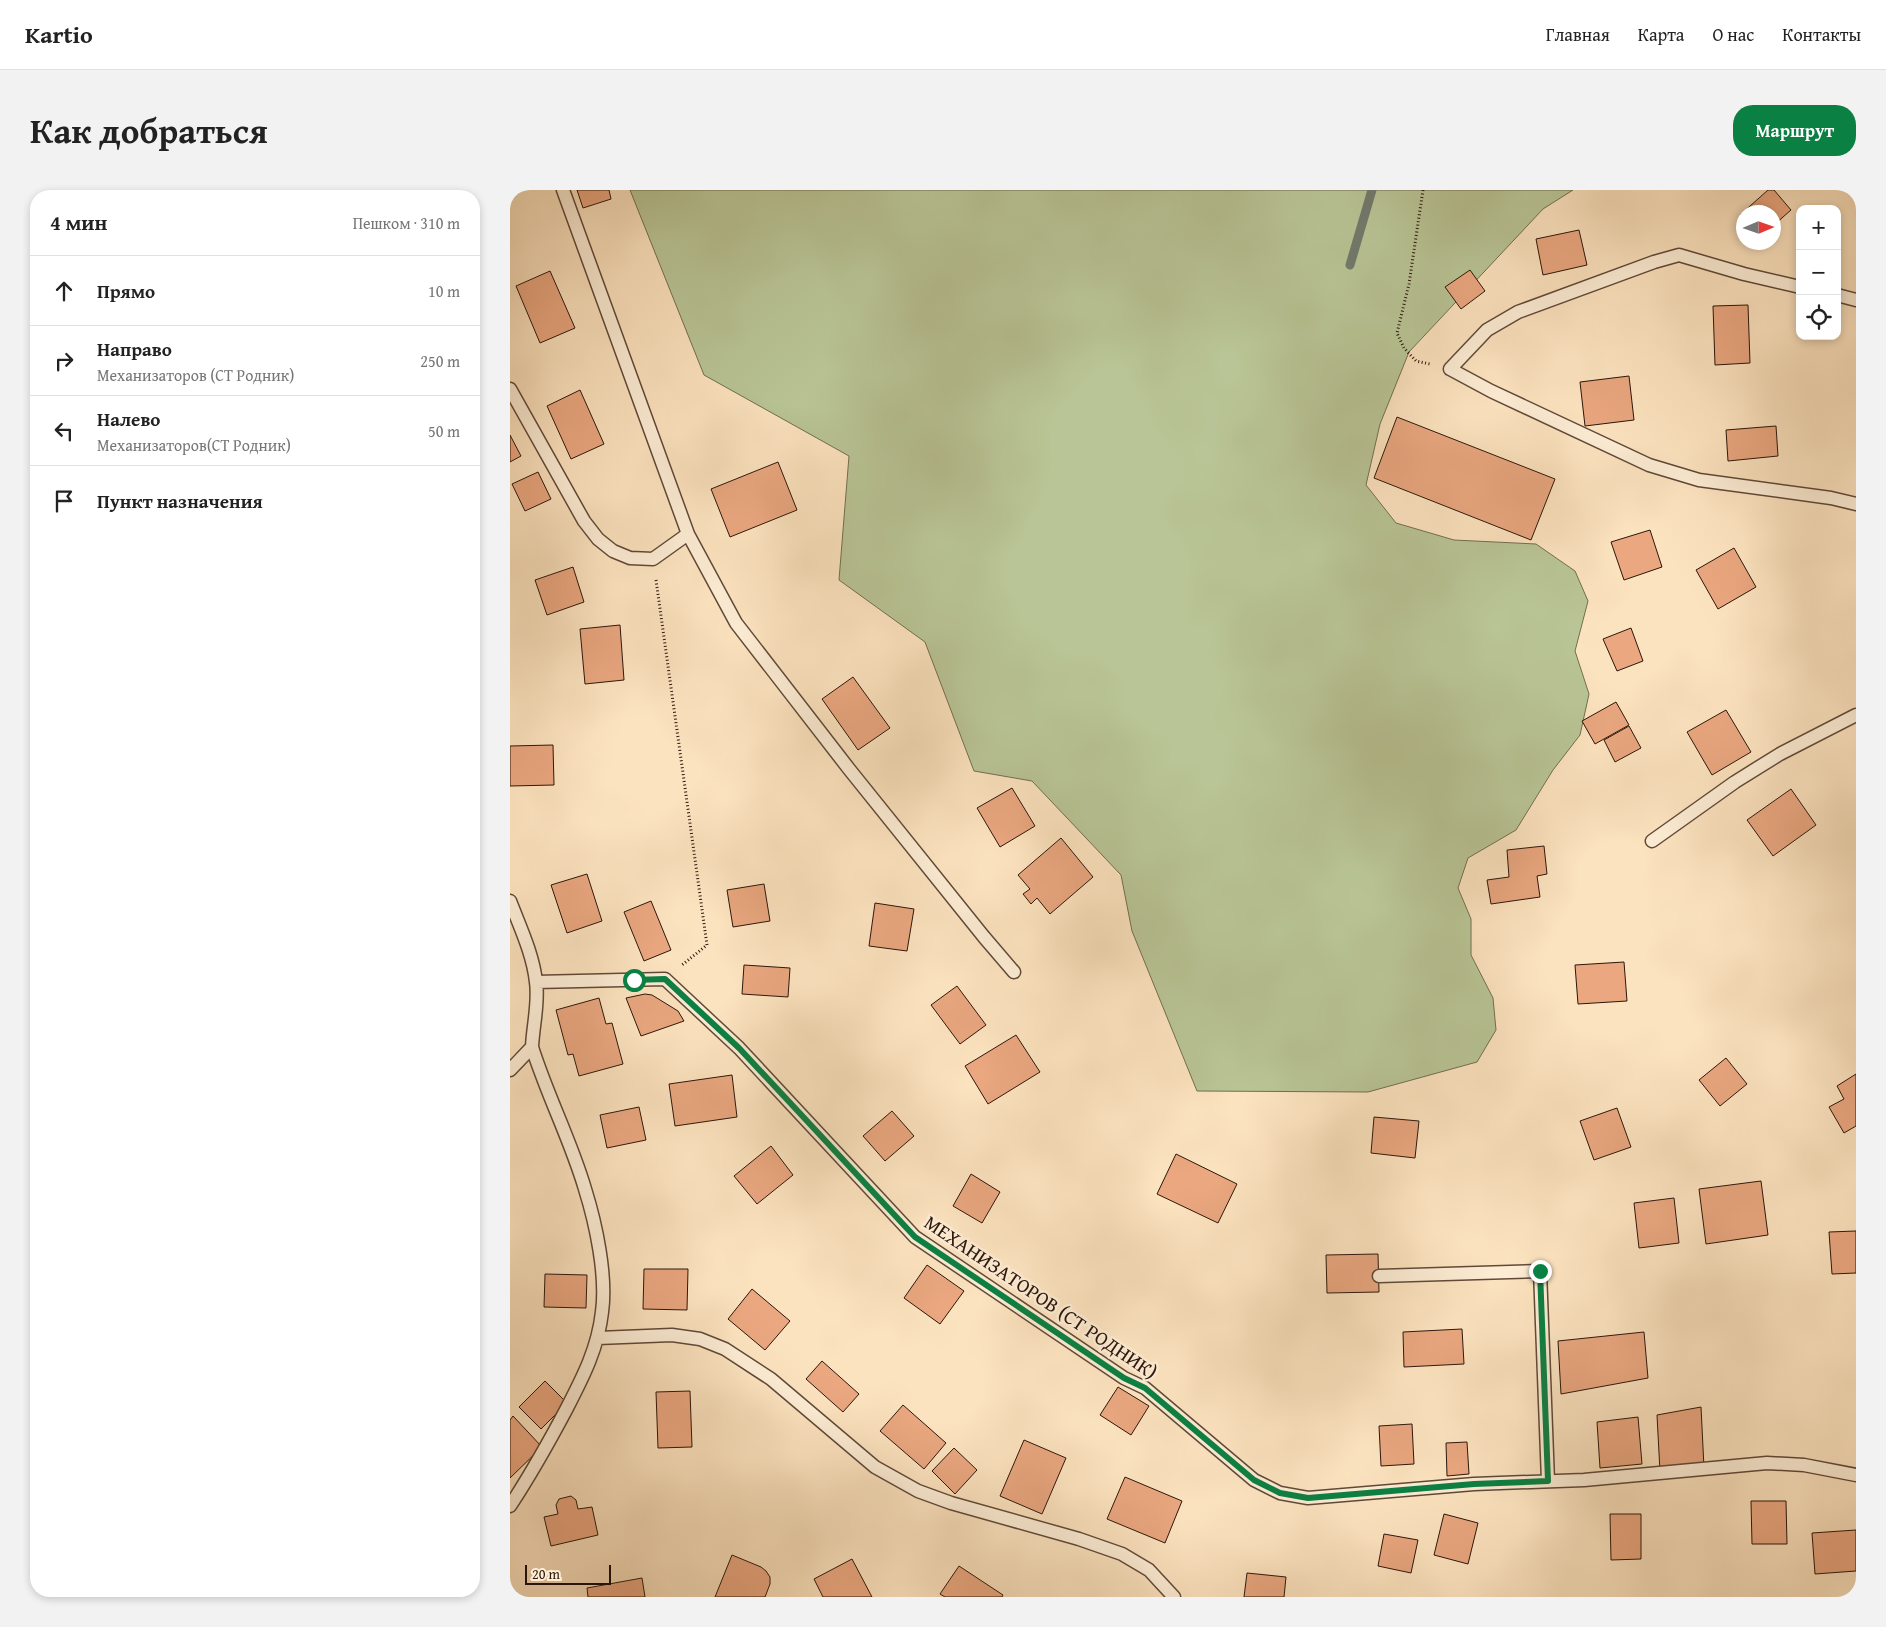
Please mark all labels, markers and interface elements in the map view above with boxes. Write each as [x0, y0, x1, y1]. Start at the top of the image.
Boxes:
text: Kartio [25, 17, 93, 52]
text: Главная [1546, 21, 1610, 48]
text: Карта [1638, 21, 1684, 48]
text: О нас [1712, 21, 1754, 48]
text: Контакты [1782, 21, 1861, 48]
text: Как добраться [30, 105, 268, 156]
button: Маршрут [1733, 105, 1856, 156]
north arrow [1736, 205, 1781, 250]
map controls [1796, 205, 1841, 340]
button: + [1796, 205, 1841, 250]
text: 4 мин [50, 207, 107, 238]
text: Пешком · 310 m [353, 211, 460, 235]
button: − [1796, 250, 1841, 295]
icon: ahead [50, 277, 78, 305]
text: Прямо [97, 277, 155, 305]
text: 10 m [428, 279, 460, 303]
button: locate [1796, 295, 1841, 340]
text: Направо [97, 335, 172, 363]
icon: right [50, 347, 78, 375]
text: 250 m [420, 349, 460, 373]
text: Механизаторов (СТ Родник) [97, 363, 294, 387]
text: Налево [97, 405, 160, 433]
icon: left [50, 417, 78, 445]
text: 50 m [428, 419, 460, 443]
text: Механизаторов(СТ Родник) [97, 433, 291, 457]
icon: arrive [50, 487, 78, 515]
text: Пункт назначения [97, 487, 263, 515]
route start [623, 969, 646, 992]
street label: МЕХАНИЗАТОРОВ (СТ РОДНИК) [919, 1207, 1164, 1386]
route end [1529, 1260, 1552, 1283]
scale bar [525, 1562, 611, 1585]
text: 20 m [532, 1564, 560, 1584]

